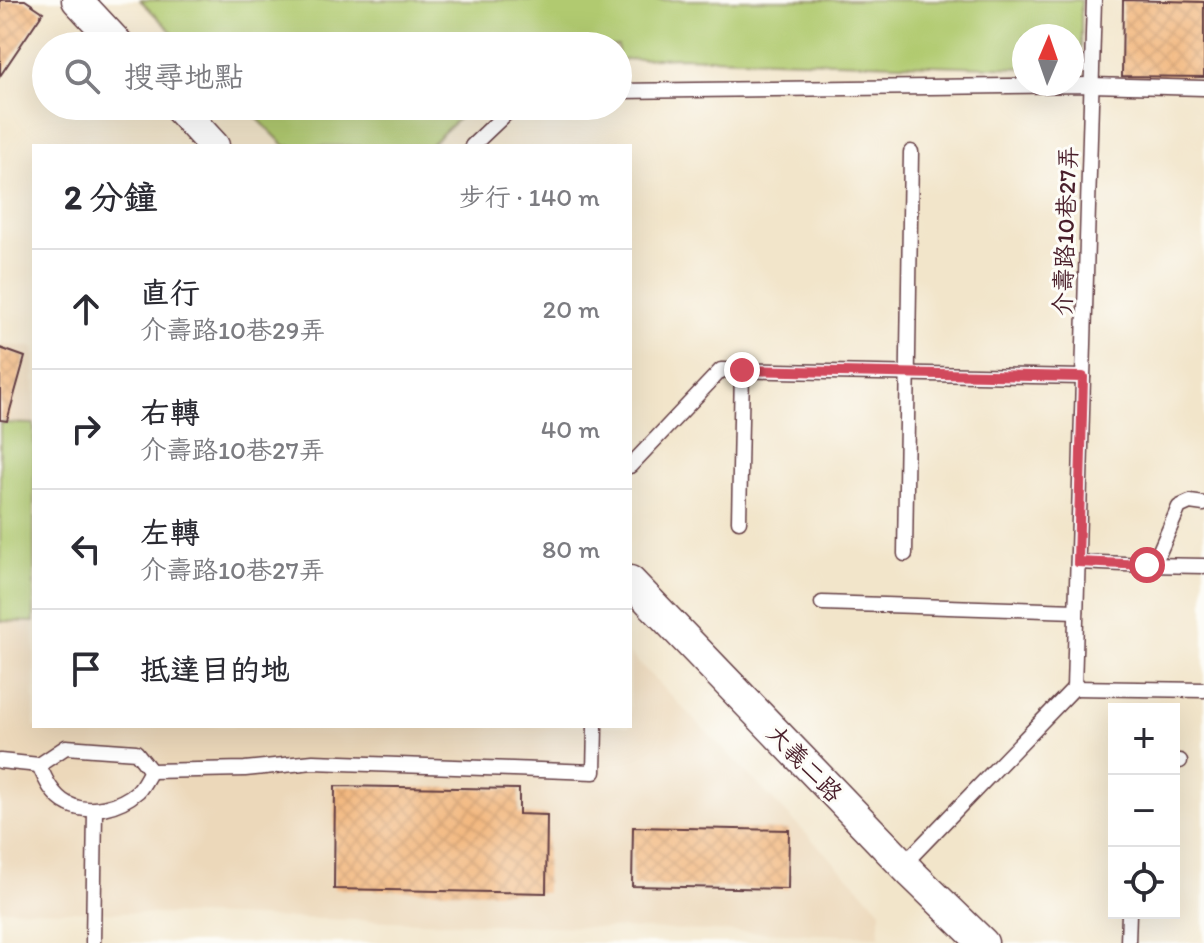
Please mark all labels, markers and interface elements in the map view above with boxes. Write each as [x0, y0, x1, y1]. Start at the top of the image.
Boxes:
north arrow [1012, 24, 1084, 96]
search box [32, 32, 632, 120]
icon: search [60, 54, 104, 98]
text: 搜尋地點 [124, 58, 244, 95]
street label: 介壽路10巷27弄 [1048, 145, 1082, 317]
text: 2 分鐘 [64, 177, 158, 218]
text: 步行 · 140 m [459, 181, 600, 213]
text: 直行 [140, 274, 200, 311]
icon: ahead [64, 287, 108, 331]
text: 20 m [543, 293, 600, 325]
text: 介壽路10巷29弄 [140, 314, 325, 346]
route end [724, 352, 760, 388]
text: 右轉 [140, 394, 200, 431]
icon: right [64, 407, 108, 451]
text: 40 m [541, 413, 600, 445]
text: 介壽路10巷27弄 [140, 434, 325, 466]
text: 左轉 [140, 514, 200, 551]
icon: left [64, 527, 108, 571]
text: 80 m [542, 533, 600, 565]
route start [1129, 547, 1165, 583]
text: 介壽路10巷27弄 [140, 554, 325, 586]
icon: arrive [64, 647, 108, 691]
text: 抵達目的地 [140, 651, 290, 688]
map controls [1108, 703, 1180, 919]
button: + [1108, 703, 1180, 775]
street label: 大義二路 [761, 718, 849, 808]
button: − [1108, 775, 1180, 847]
button: locate [1108, 847, 1180, 919]

